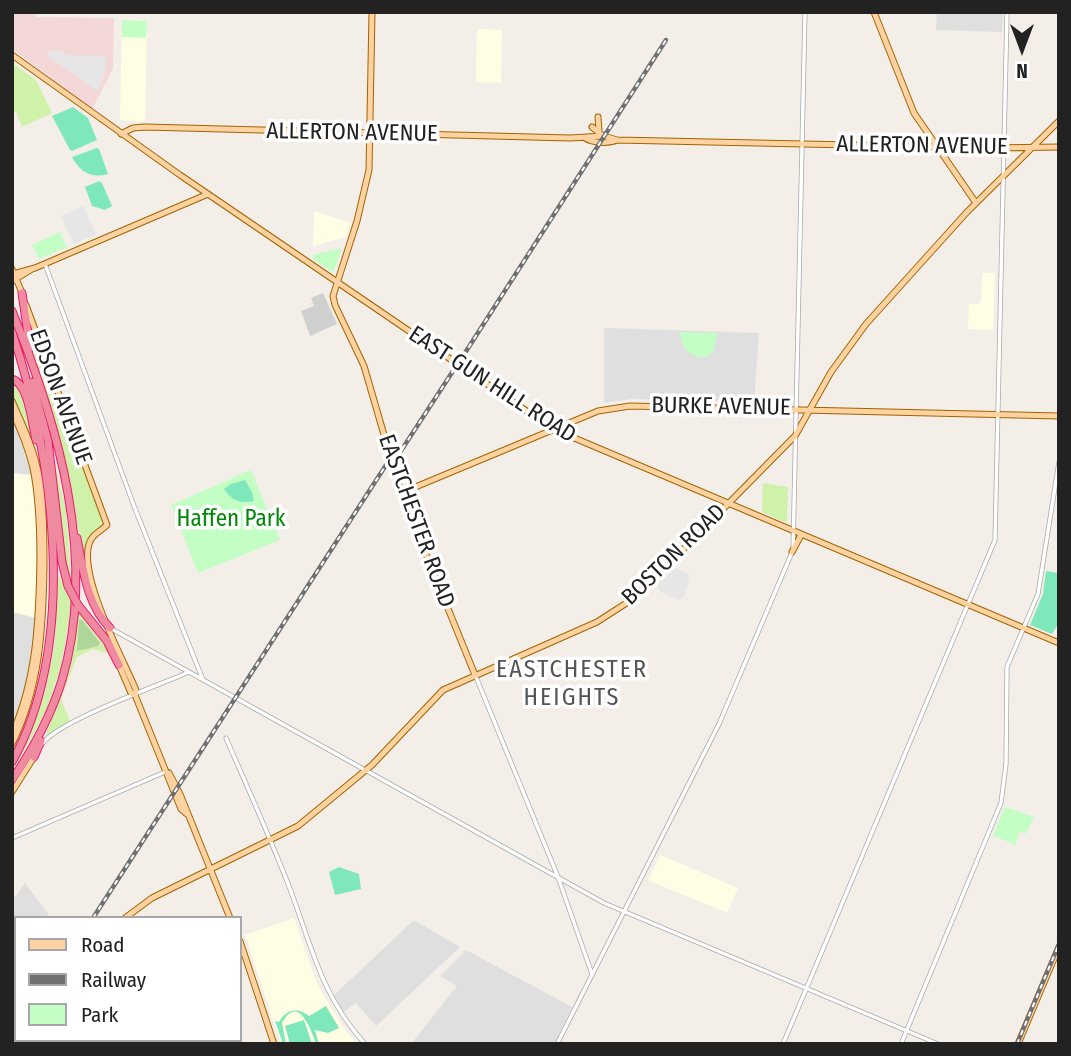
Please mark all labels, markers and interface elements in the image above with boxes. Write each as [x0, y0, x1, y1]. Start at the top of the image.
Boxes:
north arrow [987, 14, 1057, 84]
text: N [1016, 59, 1028, 82]
street label: ALLERTON AVENUE [266, 118, 438, 148]
street label: ALLERTON AVENUE [836, 131, 1008, 161]
street label: EAST GUN HILL ROAD [403, 321, 581, 449]
street label: EDSON AVENUE [23, 326, 97, 468]
street label: BURKE AVENUE [651, 392, 791, 422]
street label: EASTCHESTER ROAD [372, 431, 460, 611]
street label: BOSTON ROAD [616, 499, 732, 611]
park label: Haffen Park [177, 506, 285, 534]
district label: EASTCHESTER HEIGHTS [497, 656, 647, 712]
legend [14, 916, 242, 1042]
text: Road [81, 932, 125, 958]
text: Railway [81, 967, 146, 993]
text: Park [81, 1002, 118, 1028]

